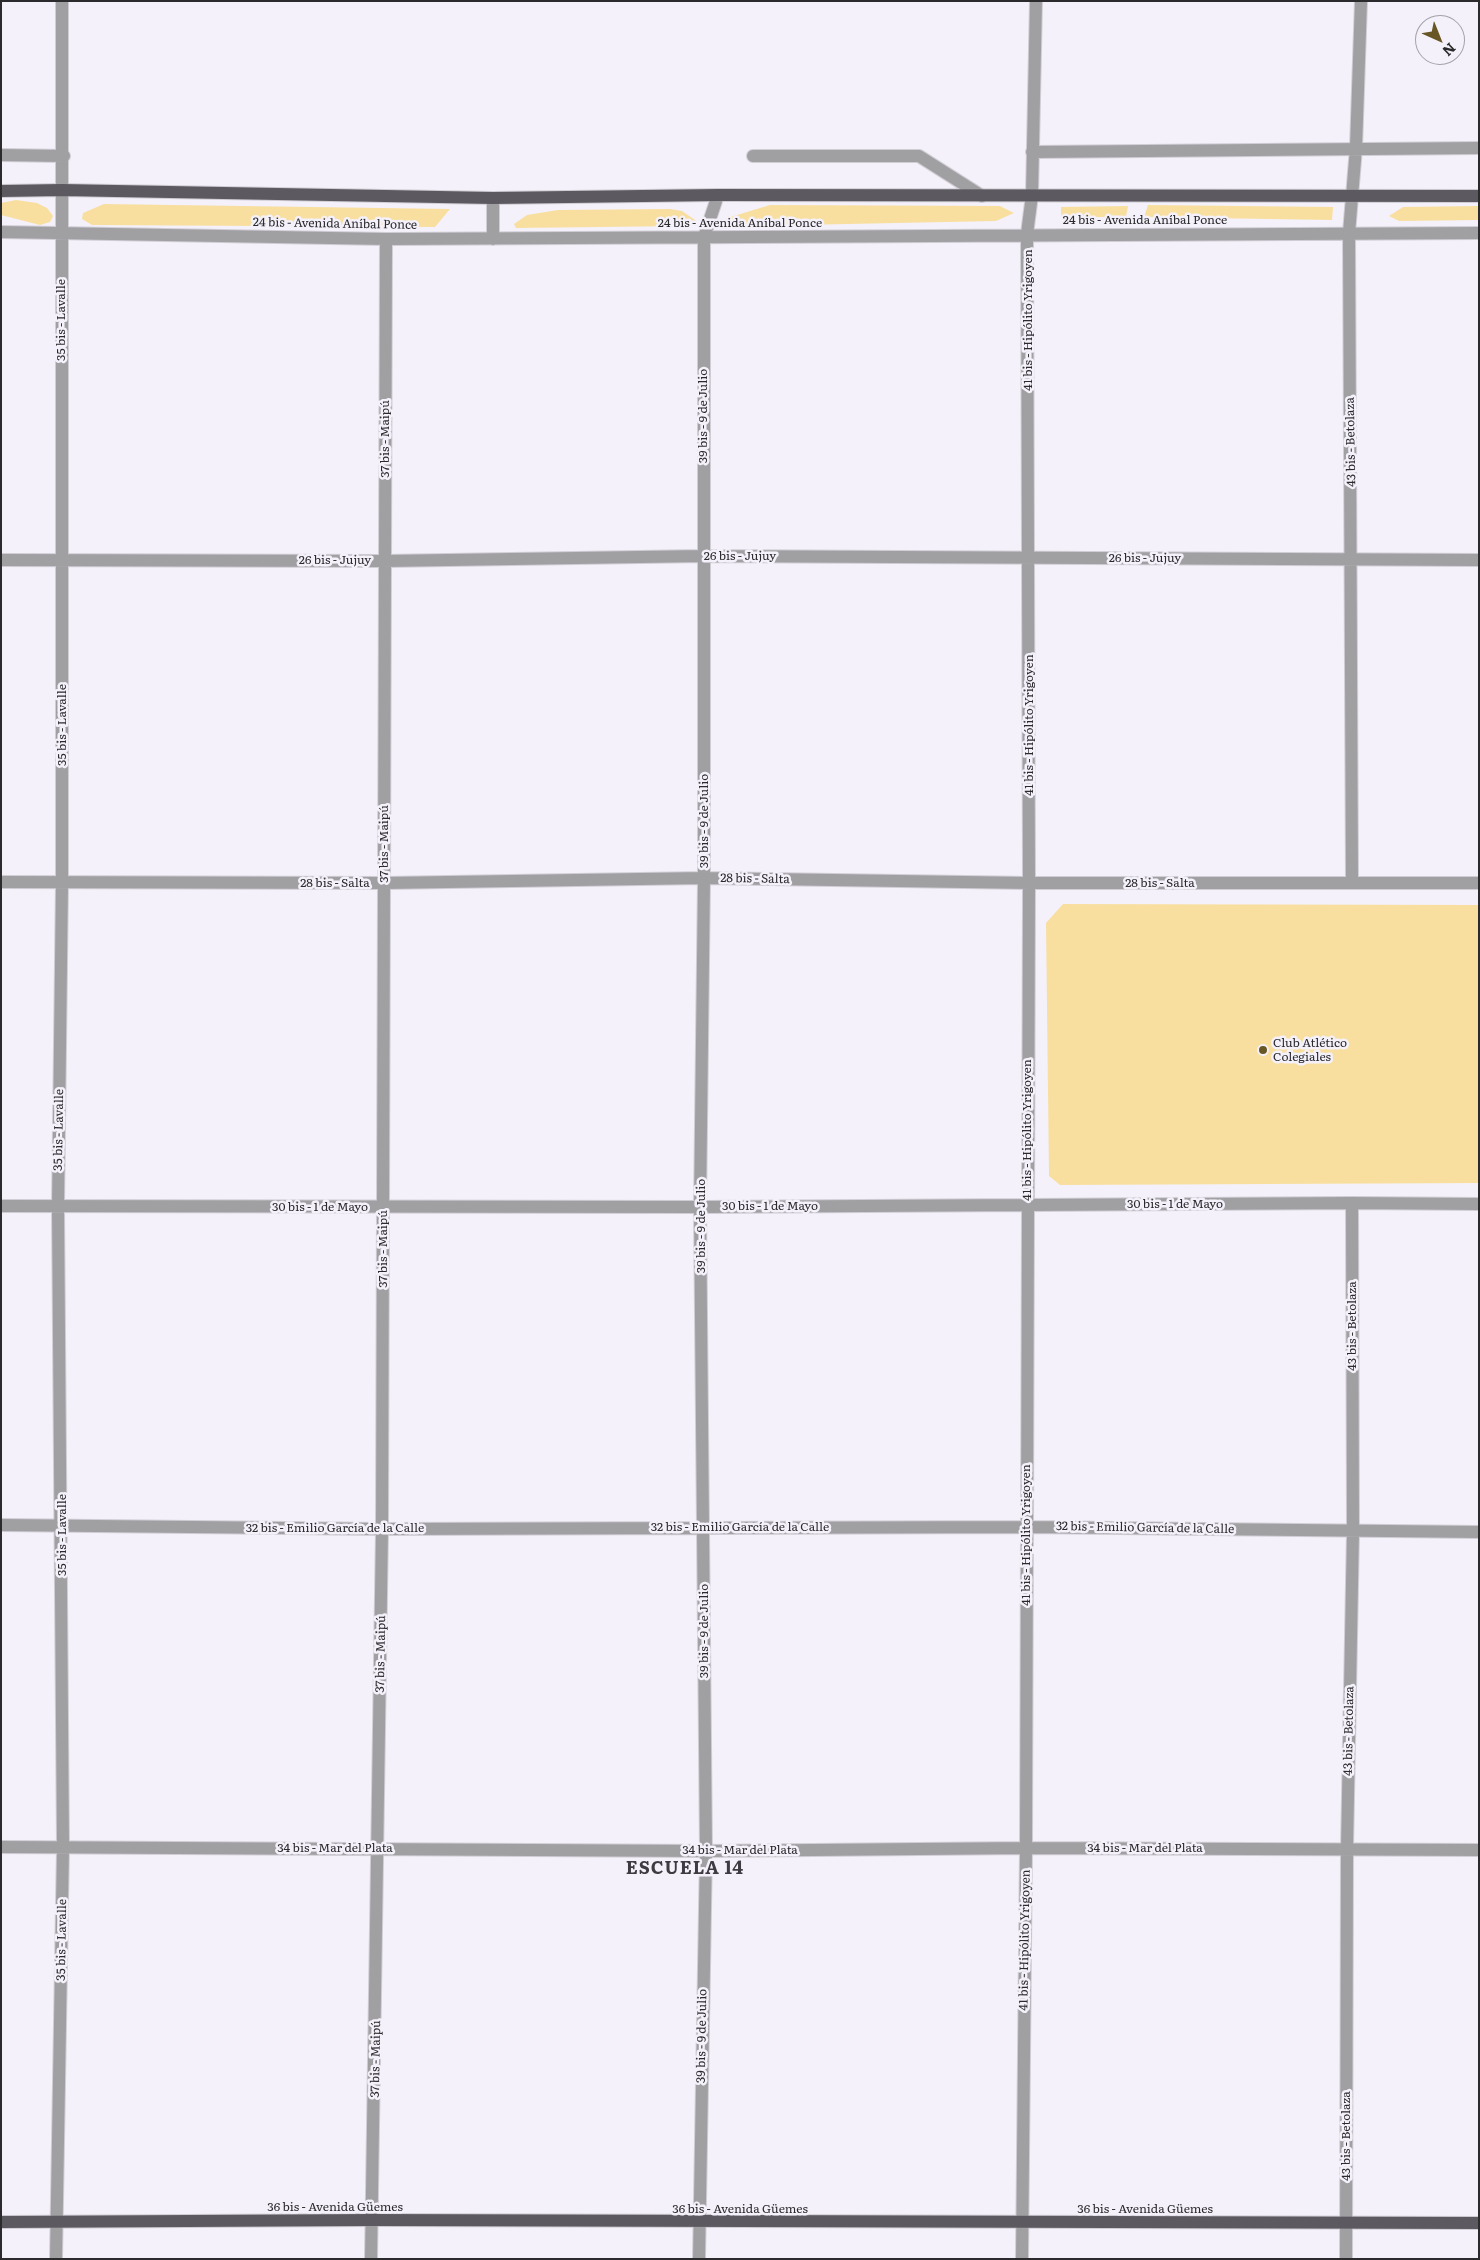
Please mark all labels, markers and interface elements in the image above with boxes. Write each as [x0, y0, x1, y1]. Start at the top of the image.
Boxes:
north arrow [1415, 15, 1465, 65]
text: N [1439, 39, 1461, 61]
street label: 24 bis - Avenida Aníbal Ponce [1063, 213, 1227, 227]
street label: 24 bis - Avenida Aníbal Ponce [253, 215, 417, 233]
street label: 24 bis - Avenida Aníbal Ponce [658, 216, 822, 230]
street label: 41 bis - Hipólito Yrigoyen [1021, 249, 1035, 391]
street label: 35 bis - Lavalle [54, 279, 68, 361]
street label: 39 bis - 9 de Julio [696, 369, 710, 463]
street label: 43 bis - Betolaza [1343, 397, 1359, 487]
street label: 37 bis - Maipú [378, 400, 392, 478]
street label: 26 bis - Jujuy [704, 549, 776, 563]
street label: 26 bis - Jujuy [1109, 551, 1181, 565]
street label: 26 bis - Jujuy [299, 553, 371, 567]
street label: 41 bis - Hipólito Yrigoyen [1022, 654, 1036, 796]
street label: 35 bis - Lavalle [55, 684, 69, 766]
street label: 39 bis - 9 de Julio [697, 774, 711, 868]
street label: 37 bis - Maipú [377, 805, 391, 883]
street label: 28 bis - Salta [720, 871, 790, 887]
street label: 28 bis - Salta [300, 876, 370, 890]
street label: 28 bis - Salta [1125, 876, 1195, 890]
place label: Club Atlético Colegiales [1273, 1036, 1347, 1064]
marker: Club Atlético Colegiales [1257, 1044, 1269, 1056]
street label: 41 bis - Hipólito Yrigoyen [1020, 1059, 1034, 1201]
street label: 35 bis - Lavalle [51, 1089, 67, 1171]
street label: 39 bis - 9 de Julio [694, 1179, 708, 1273]
street label: 30 bis - 1 de Mayo [1127, 1197, 1223, 1211]
street label: 30 bis - 1 de Mayo [722, 1199, 818, 1213]
street label: 30 bis - 1 de Mayo [272, 1200, 368, 1214]
street label: 37 bis - Maipú [376, 1210, 390, 1288]
street label: 43 bis - Betolaza [1345, 1281, 1359, 1371]
street label: 41 bis - Hipólito Yrigoyen [1019, 1464, 1033, 1606]
street label: 35 bis - Lavalle [55, 1494, 69, 1576]
street label: 32 bis - Emilio García de la Calle [1056, 1519, 1234, 1537]
street label: 32 bis - Emilio García de la Calle [651, 1520, 829, 1534]
street label: 32 bis - Emilio García de la Calle [246, 1521, 424, 1535]
street label: 39 bis - 9 de Julio [697, 1584, 711, 1678]
street label: 37 bis - Maipú [373, 1615, 389, 1693]
street label: 43 bis - Betolaza [1341, 1686, 1357, 1776]
street label: 34 bis - Mar del Plata [277, 1841, 393, 1855]
street label: 34 bis - Mar del Plata [1087, 1841, 1203, 1855]
street label: 34 bis - Mar del Plata [682, 1843, 798, 1857]
district label: ESCUELA 14 [625, 1858, 745, 1880]
street label: 41 bis - Hipólito Yrigoyen [1017, 1869, 1033, 2011]
street label: 35 bis - Lavalle [54, 1899, 70, 1981]
street label: 39 bis - 9 de Julio [694, 1989, 710, 2083]
street label: 37 bis - Maipú [368, 2020, 384, 2098]
street label: 43 bis - Betolaza [1339, 2091, 1353, 2181]
street label: 36 bis - Avenida Güemes [267, 2200, 403, 2214]
street label: 36 bis - Avenida Güemes [672, 2202, 808, 2216]
street label: 36 bis - Avenida Güemes [1077, 2202, 1213, 2216]

